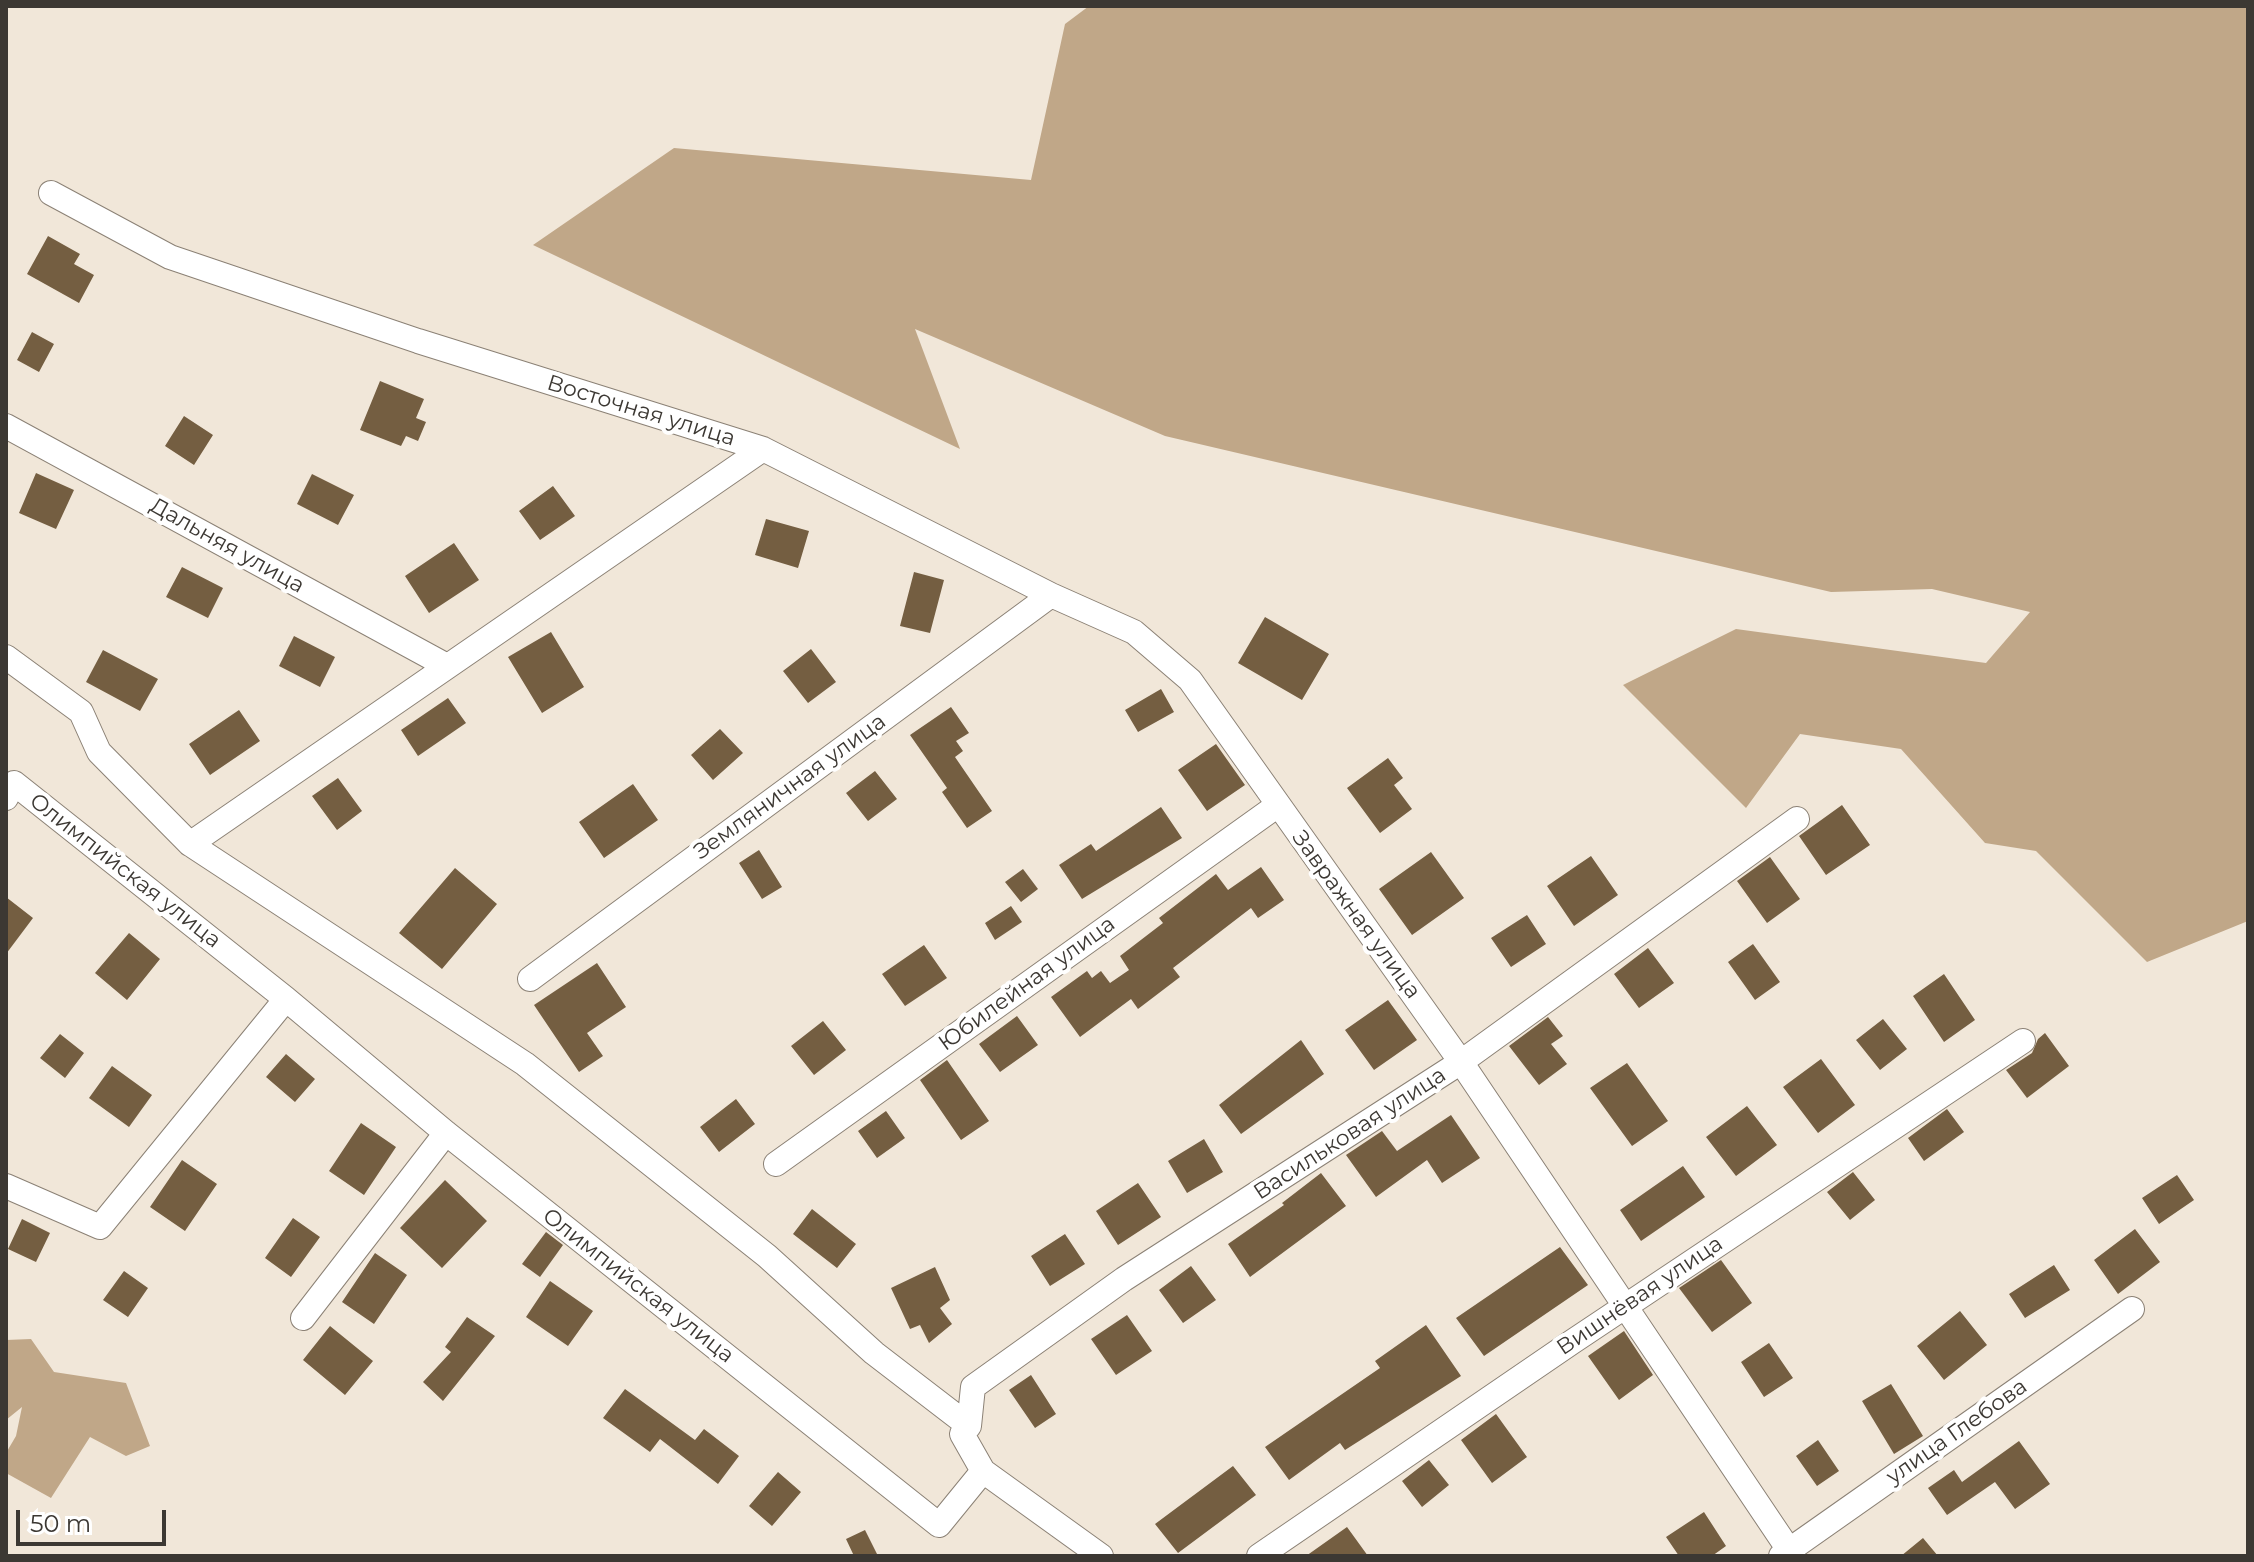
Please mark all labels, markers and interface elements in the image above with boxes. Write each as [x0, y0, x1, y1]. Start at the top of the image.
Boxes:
street label: Восточная улица [544, 370, 738, 452]
street label: Дальняя улица [145, 493, 309, 599]
street label: Земляничная улица [689, 709, 891, 865]
street label: Олимпийская улица [24, 788, 226, 954]
street label: Завражная улица [1286, 826, 1426, 1004]
street label: Юбилейная улица [934, 911, 1120, 1057]
street label: Васильковая улица [1249, 1062, 1451, 1206]
street label: Олимпийская улица [537, 1203, 739, 1369]
street label: Вишнёвая улица [1552, 1231, 1728, 1361]
street label: улица Глебова [1882, 1374, 2032, 1490]
scale bar [20, 1494, 170, 1544]
text: 50 m [30, 1509, 91, 1538]

